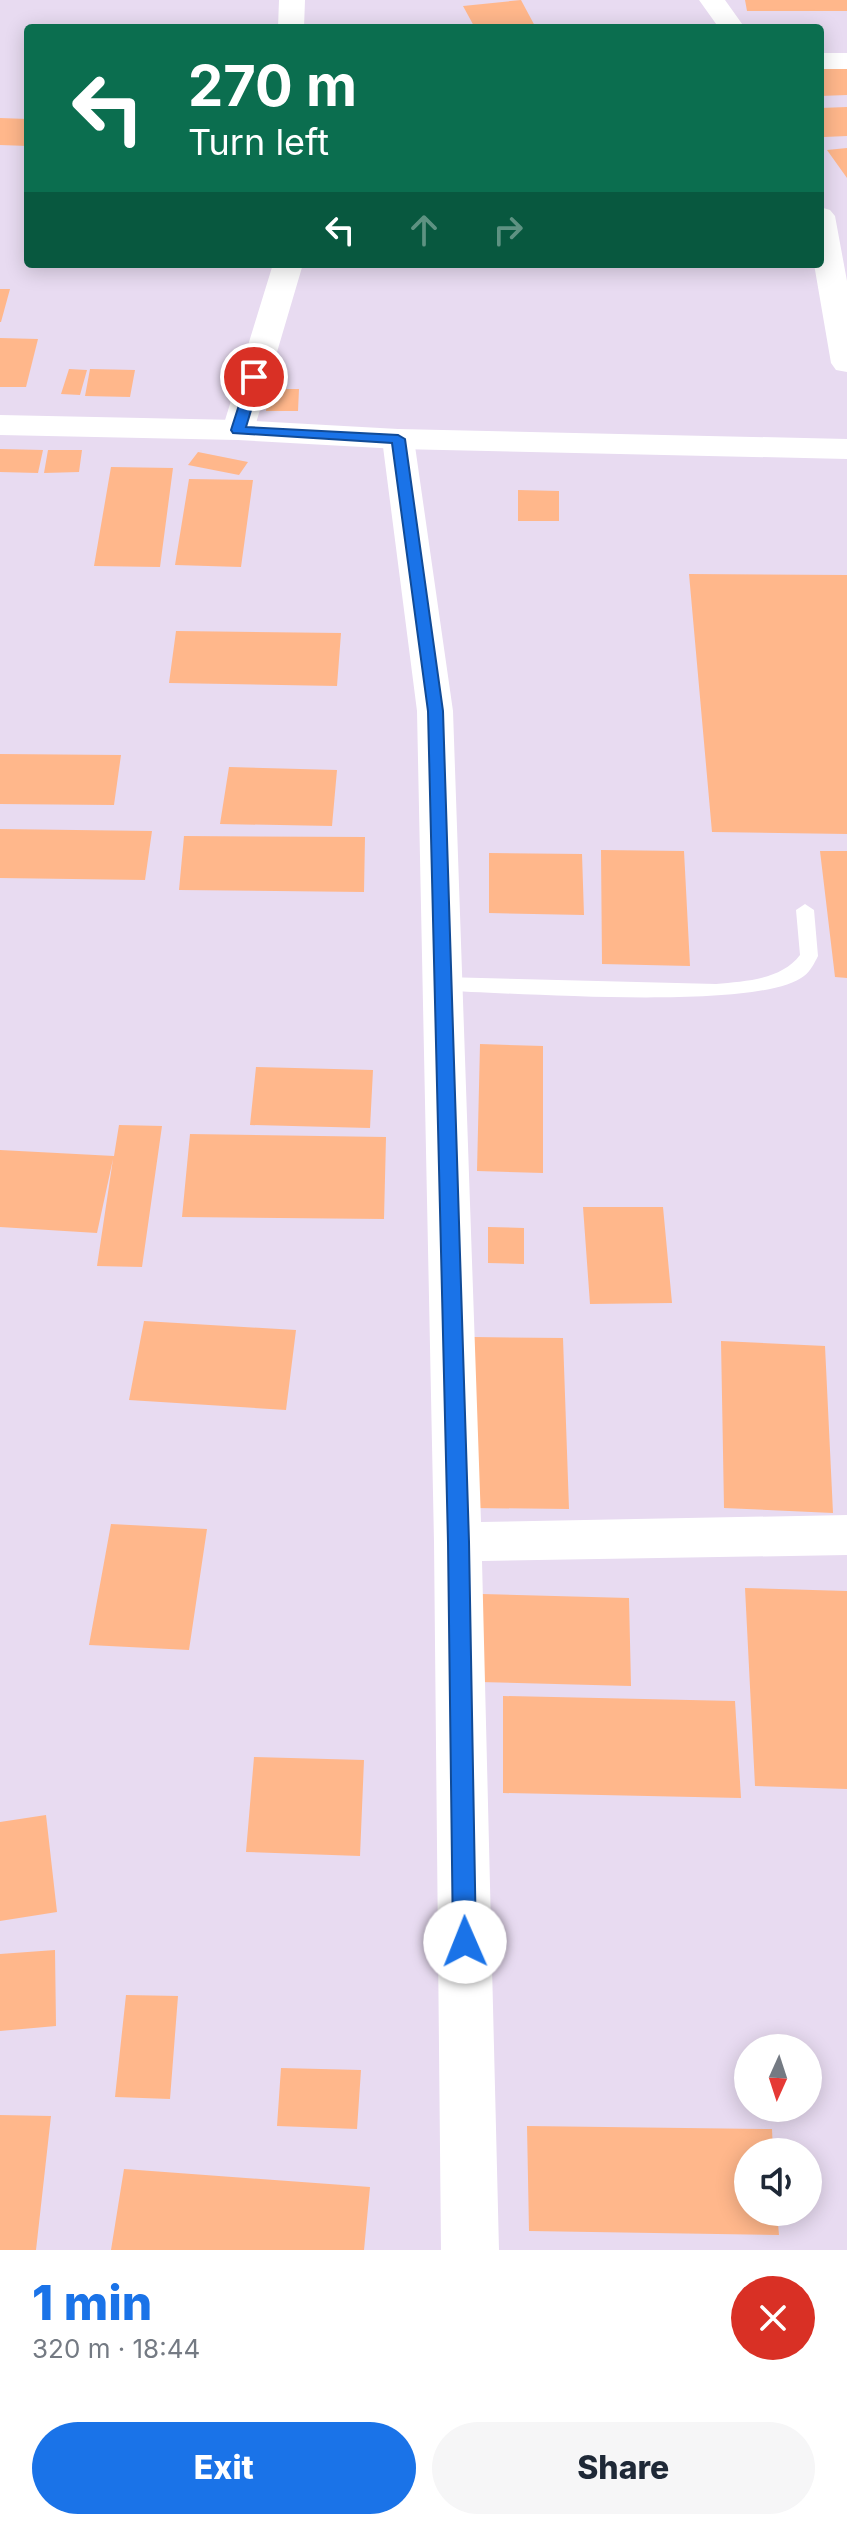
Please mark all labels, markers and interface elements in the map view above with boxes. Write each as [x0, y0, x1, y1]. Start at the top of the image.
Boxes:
text: 270 m [188, 52, 357, 120]
icon: left [56, 56, 160, 160]
text: Turn left [188, 120, 329, 164]
icon: left [318, 208, 362, 252]
icon: ahead [402, 208, 446, 252]
icon: right [486, 208, 530, 252]
pin [220, 343, 288, 411]
icon: arrive [232, 355, 276, 399]
position arrow [423, 1900, 507, 1984]
north arrow [734, 2034, 822, 2122]
map controls [734, 2034, 822, 2226]
button: sound [734, 2138, 822, 2226]
text: 1 min [32, 2273, 152, 2332]
button: close [731, 2276, 815, 2360]
text: 320 m · 18:44 [32, 2333, 200, 2364]
button: Exit [32, 2422, 416, 2514]
button: Share [432, 2422, 815, 2514]

